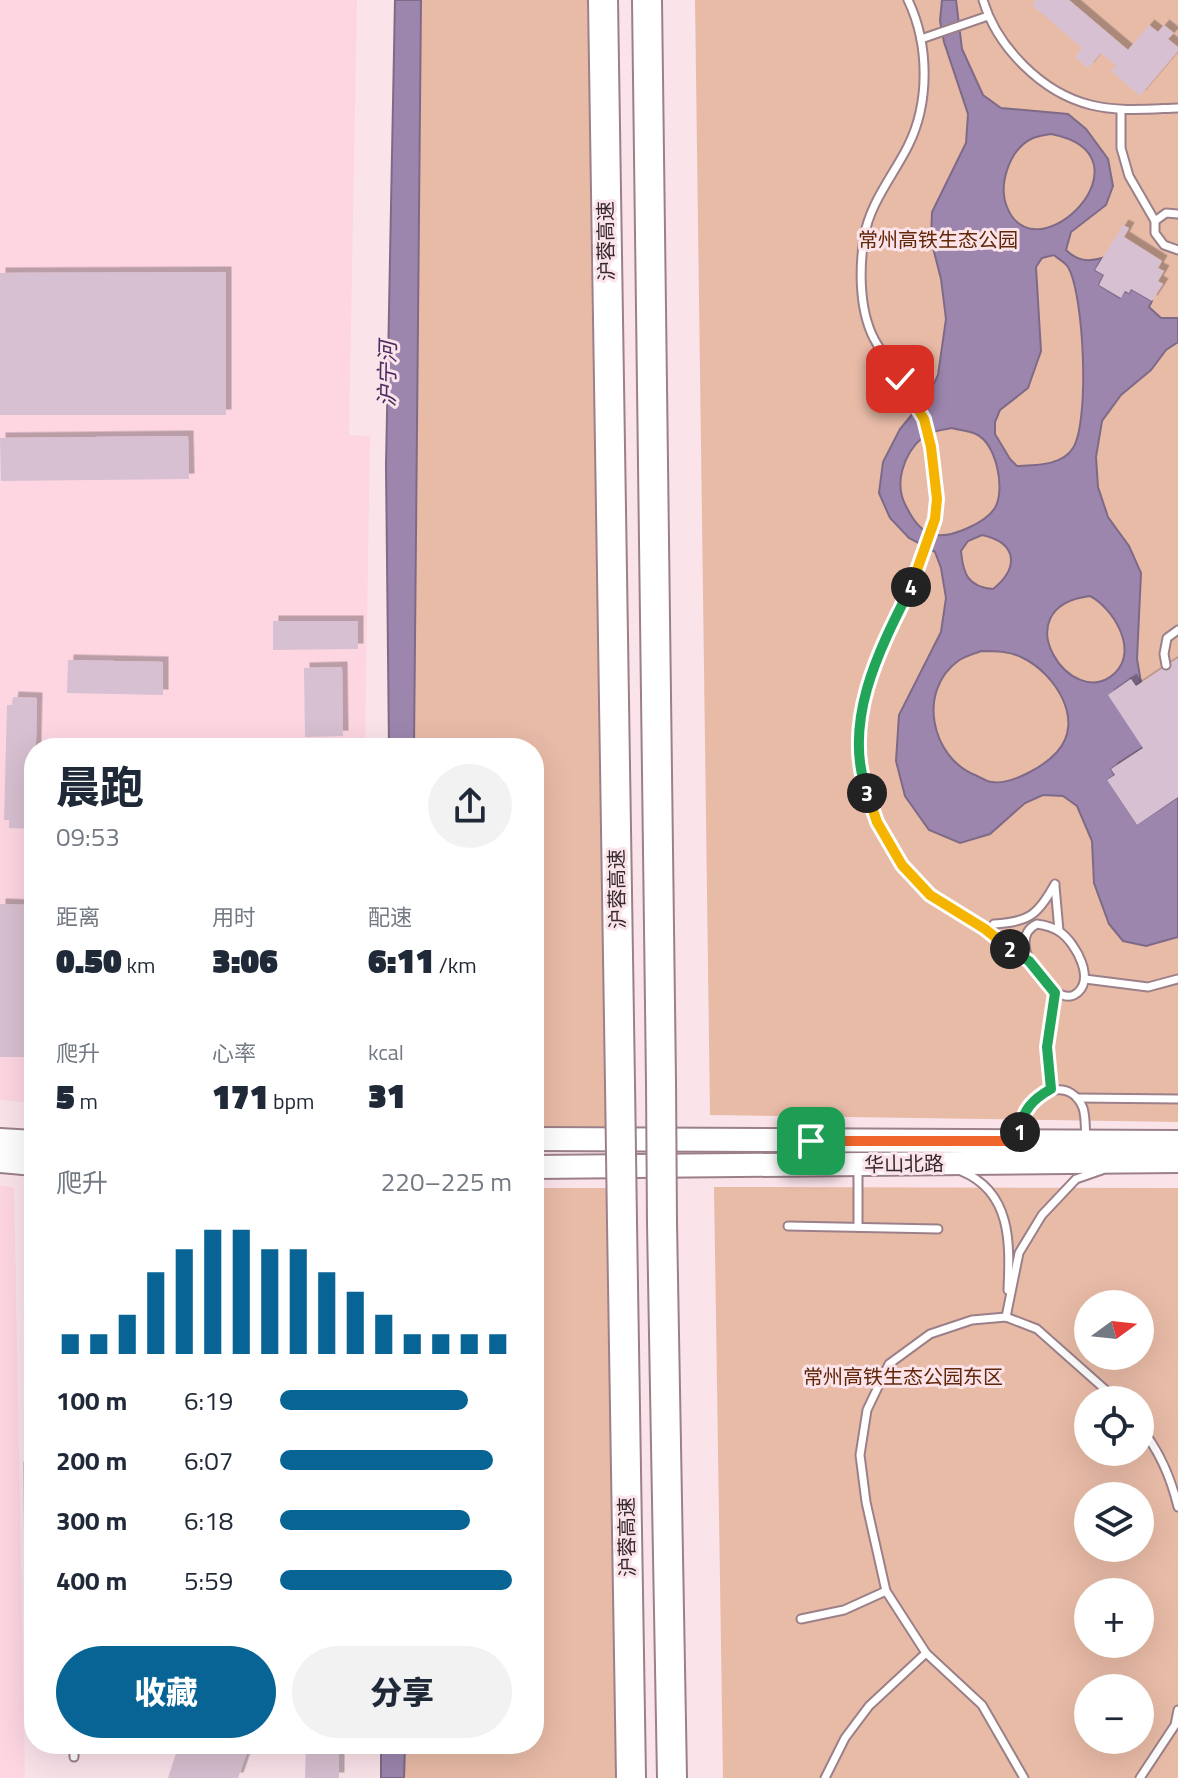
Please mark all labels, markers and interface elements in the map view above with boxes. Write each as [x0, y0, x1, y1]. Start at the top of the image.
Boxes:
street label: 沪蓉高速 [589, 201, 622, 281]
park label: 常州高铁生态公园 [858, 224, 1018, 255]
water label: 沪宁河 [369, 337, 405, 407]
pin [866, 345, 934, 413]
icon: check [878, 357, 922, 401]
pin: 4 [891, 567, 931, 607]
text: 4 [905, 570, 917, 604]
text: 晨跑 [56, 753, 144, 820]
button: share [428, 764, 512, 848]
pin: 3 [847, 773, 887, 813]
text: 3 [861, 776, 873, 810]
text: 09:53 [56, 817, 120, 856]
street label: 沪蓉高速 [600, 849, 633, 929]
text: 距离 [56, 900, 100, 934]
text: 用时 [212, 900, 256, 934]
text: 配速 [368, 900, 412, 934]
pin: 2 [990, 929, 1030, 969]
text: 2 [1004, 932, 1016, 966]
text: 0.50 [56, 934, 122, 986]
text: 3:06 [212, 934, 278, 986]
text: 6:11 [368, 934, 434, 986]
text: km [122, 948, 155, 982]
text: /km [434, 948, 477, 982]
text: kcal [368, 1035, 404, 1069]
text: 爬升 [56, 1036, 100, 1070]
text: 心率 [212, 1036, 256, 1070]
text: 31 [368, 1069, 405, 1121]
text: 5 [56, 1070, 75, 1122]
text: 171 [212, 1070, 268, 1122]
text: m [75, 1084, 98, 1118]
text: bpm [268, 1084, 315, 1118]
pin [777, 1107, 845, 1175]
pin: 1 [1000, 1112, 1040, 1152]
text: 1 [1014, 1115, 1026, 1149]
icon: arrive [789, 1119, 833, 1163]
street label: 华山北路 [864, 1147, 944, 1180]
text: 220–225 m [381, 1162, 512, 1201]
text: 爬升 [56, 1163, 108, 1202]
north arrow [1074, 1290, 1154, 1370]
map controls [1074, 1290, 1154, 1754]
park label: 常州高铁生态公园东区 [803, 1361, 1003, 1392]
text: 100 m [56, 1381, 127, 1420]
text: 6:19 [184, 1381, 233, 1420]
button: locate [1074, 1386, 1154, 1466]
text: 200 m [56, 1441, 127, 1480]
text: 6:07 [184, 1441, 233, 1480]
button: layers [1074, 1482, 1154, 1562]
street label: 沪蓉高速 [610, 1497, 643, 1577]
text: 300 m [56, 1501, 127, 1540]
text: 6:18 [184, 1501, 233, 1540]
text: 400 m [56, 1561, 127, 1600]
text: 5:59 [184, 1561, 233, 1600]
button: + [1074, 1578, 1154, 1658]
button: 收藏 [56, 1646, 276, 1738]
button: 分享 [292, 1646, 512, 1738]
button: − [1074, 1674, 1154, 1754]

